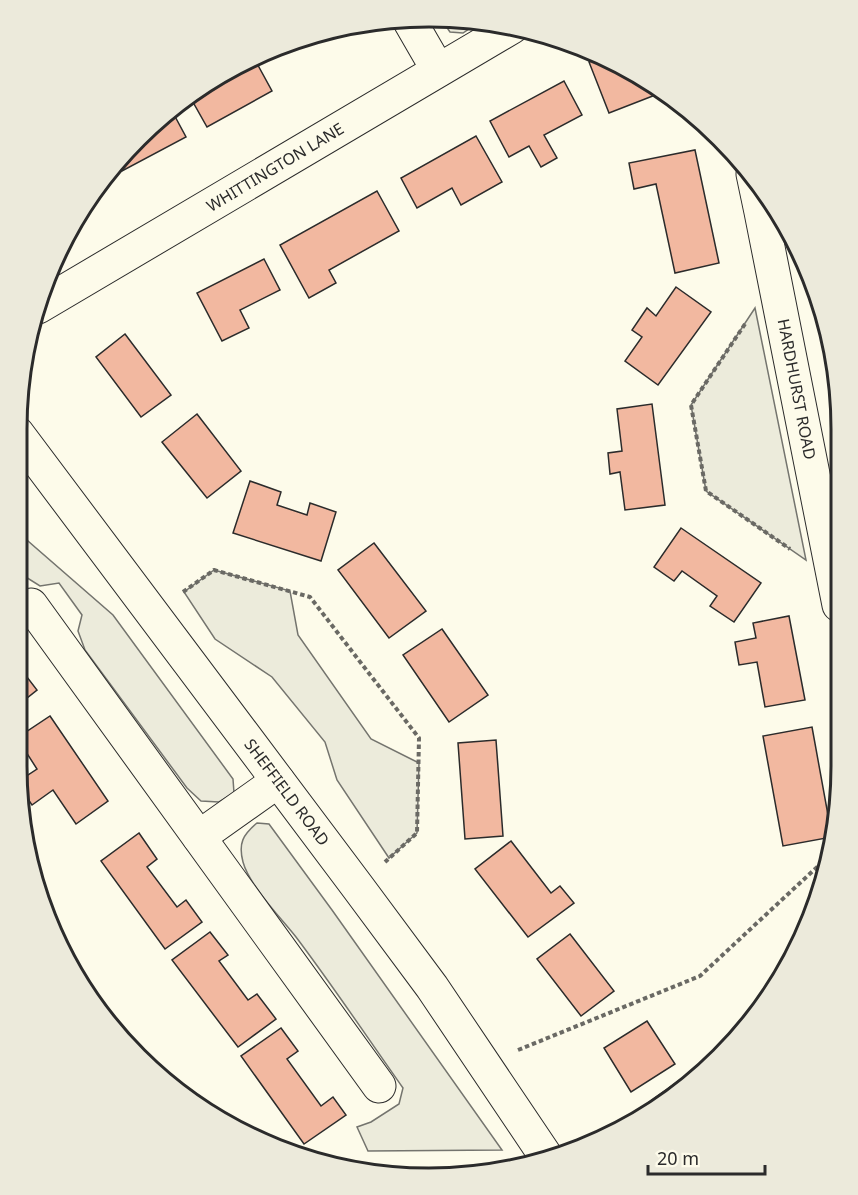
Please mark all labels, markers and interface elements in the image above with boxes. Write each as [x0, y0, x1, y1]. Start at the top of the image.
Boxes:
street label: WHITTINGTON LANE [202, 117, 348, 217]
street label: HARDHURST ROAD [773, 317, 821, 461]
street label: SHEFFIELD ROAD [239, 734, 335, 850]
scale bar [648, 1138, 765, 1176]
text: 20 m [657, 1146, 699, 1170]

